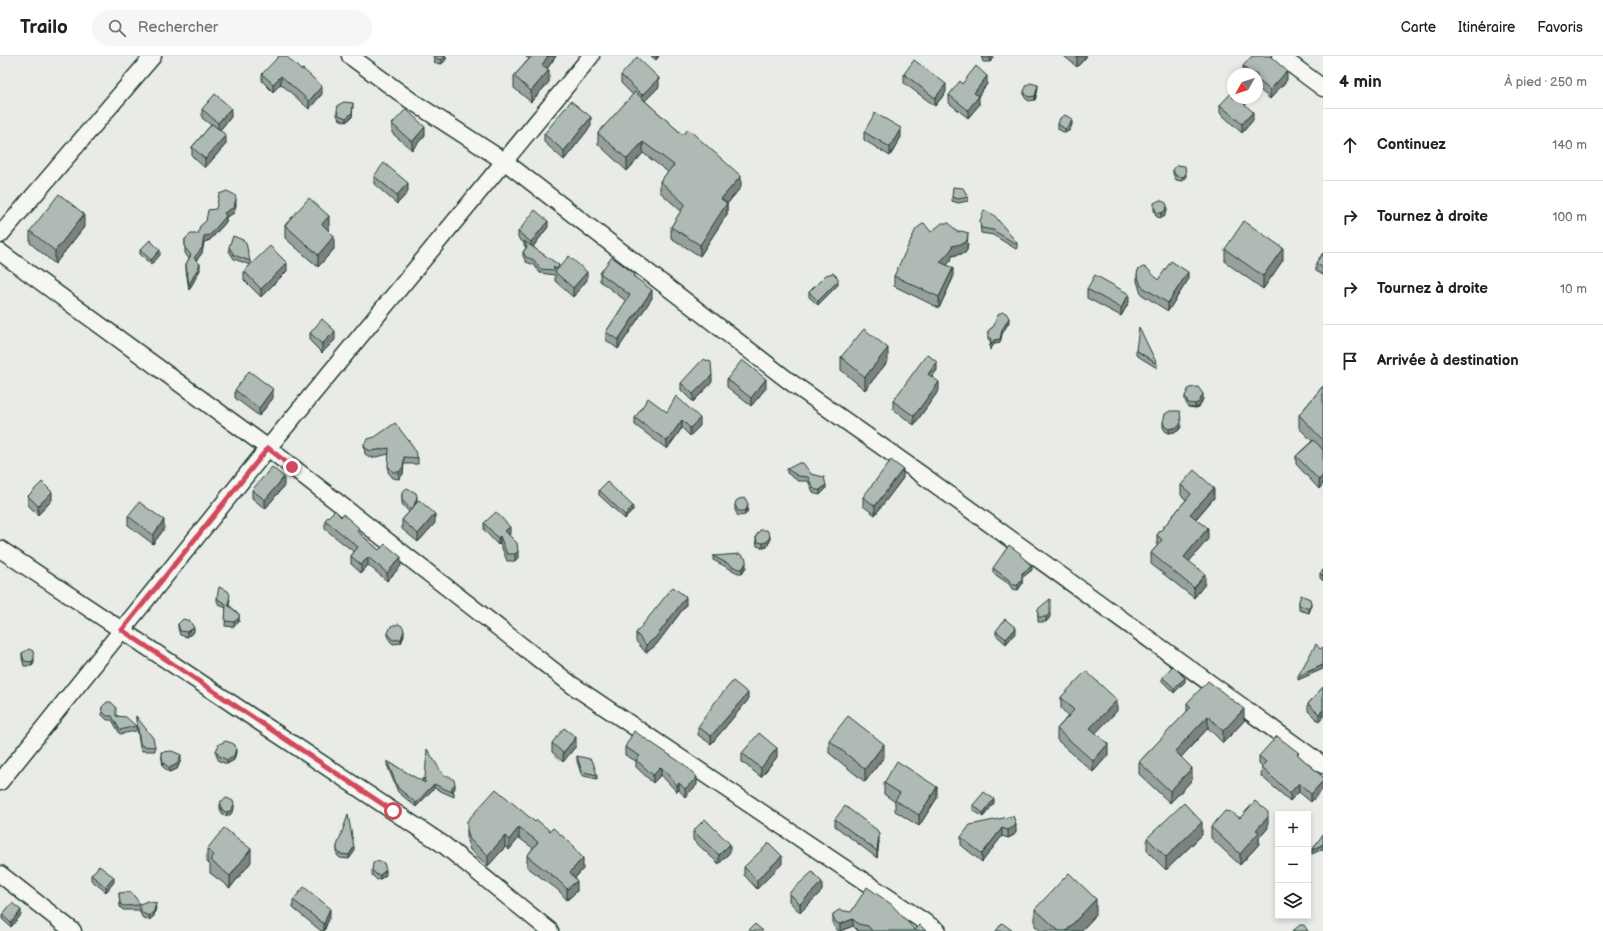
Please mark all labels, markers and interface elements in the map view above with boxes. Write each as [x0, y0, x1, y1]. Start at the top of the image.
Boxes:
search box [92, 10, 372, 46]
text: Trailo [20, 16, 68, 39]
icon: search [106, 17, 128, 39]
text: Rechercher [138, 18, 218, 37]
text: Carte [1401, 19, 1436, 36]
text: Itinéraire [1458, 19, 1515, 36]
text: Favoris [1537, 19, 1583, 36]
north arrow [1227, 68, 1263, 104]
text: 4 min [1339, 72, 1382, 92]
text: À pied · 250 m [1504, 74, 1587, 90]
icon: ahead [1339, 134, 1361, 156]
text: Continuez [1377, 135, 1446, 154]
text: 140 m [1552, 137, 1587, 153]
icon: right [1339, 206, 1361, 228]
text: Tournez à droite [1377, 207, 1488, 226]
text: 100 m [1552, 209, 1587, 225]
icon: right [1339, 278, 1361, 300]
text: Tournez à droite [1377, 279, 1488, 298]
text: 10 m [1560, 281, 1587, 297]
icon: arrive [1339, 350, 1361, 372]
text: Arrivée à destination [1377, 351, 1519, 370]
route end [283, 458, 301, 476]
route start [384, 802, 402, 820]
map controls [1275, 811, 1311, 919]
button: + [1275, 811, 1311, 847]
button: − [1275, 847, 1311, 883]
button: layers [1275, 883, 1311, 919]

